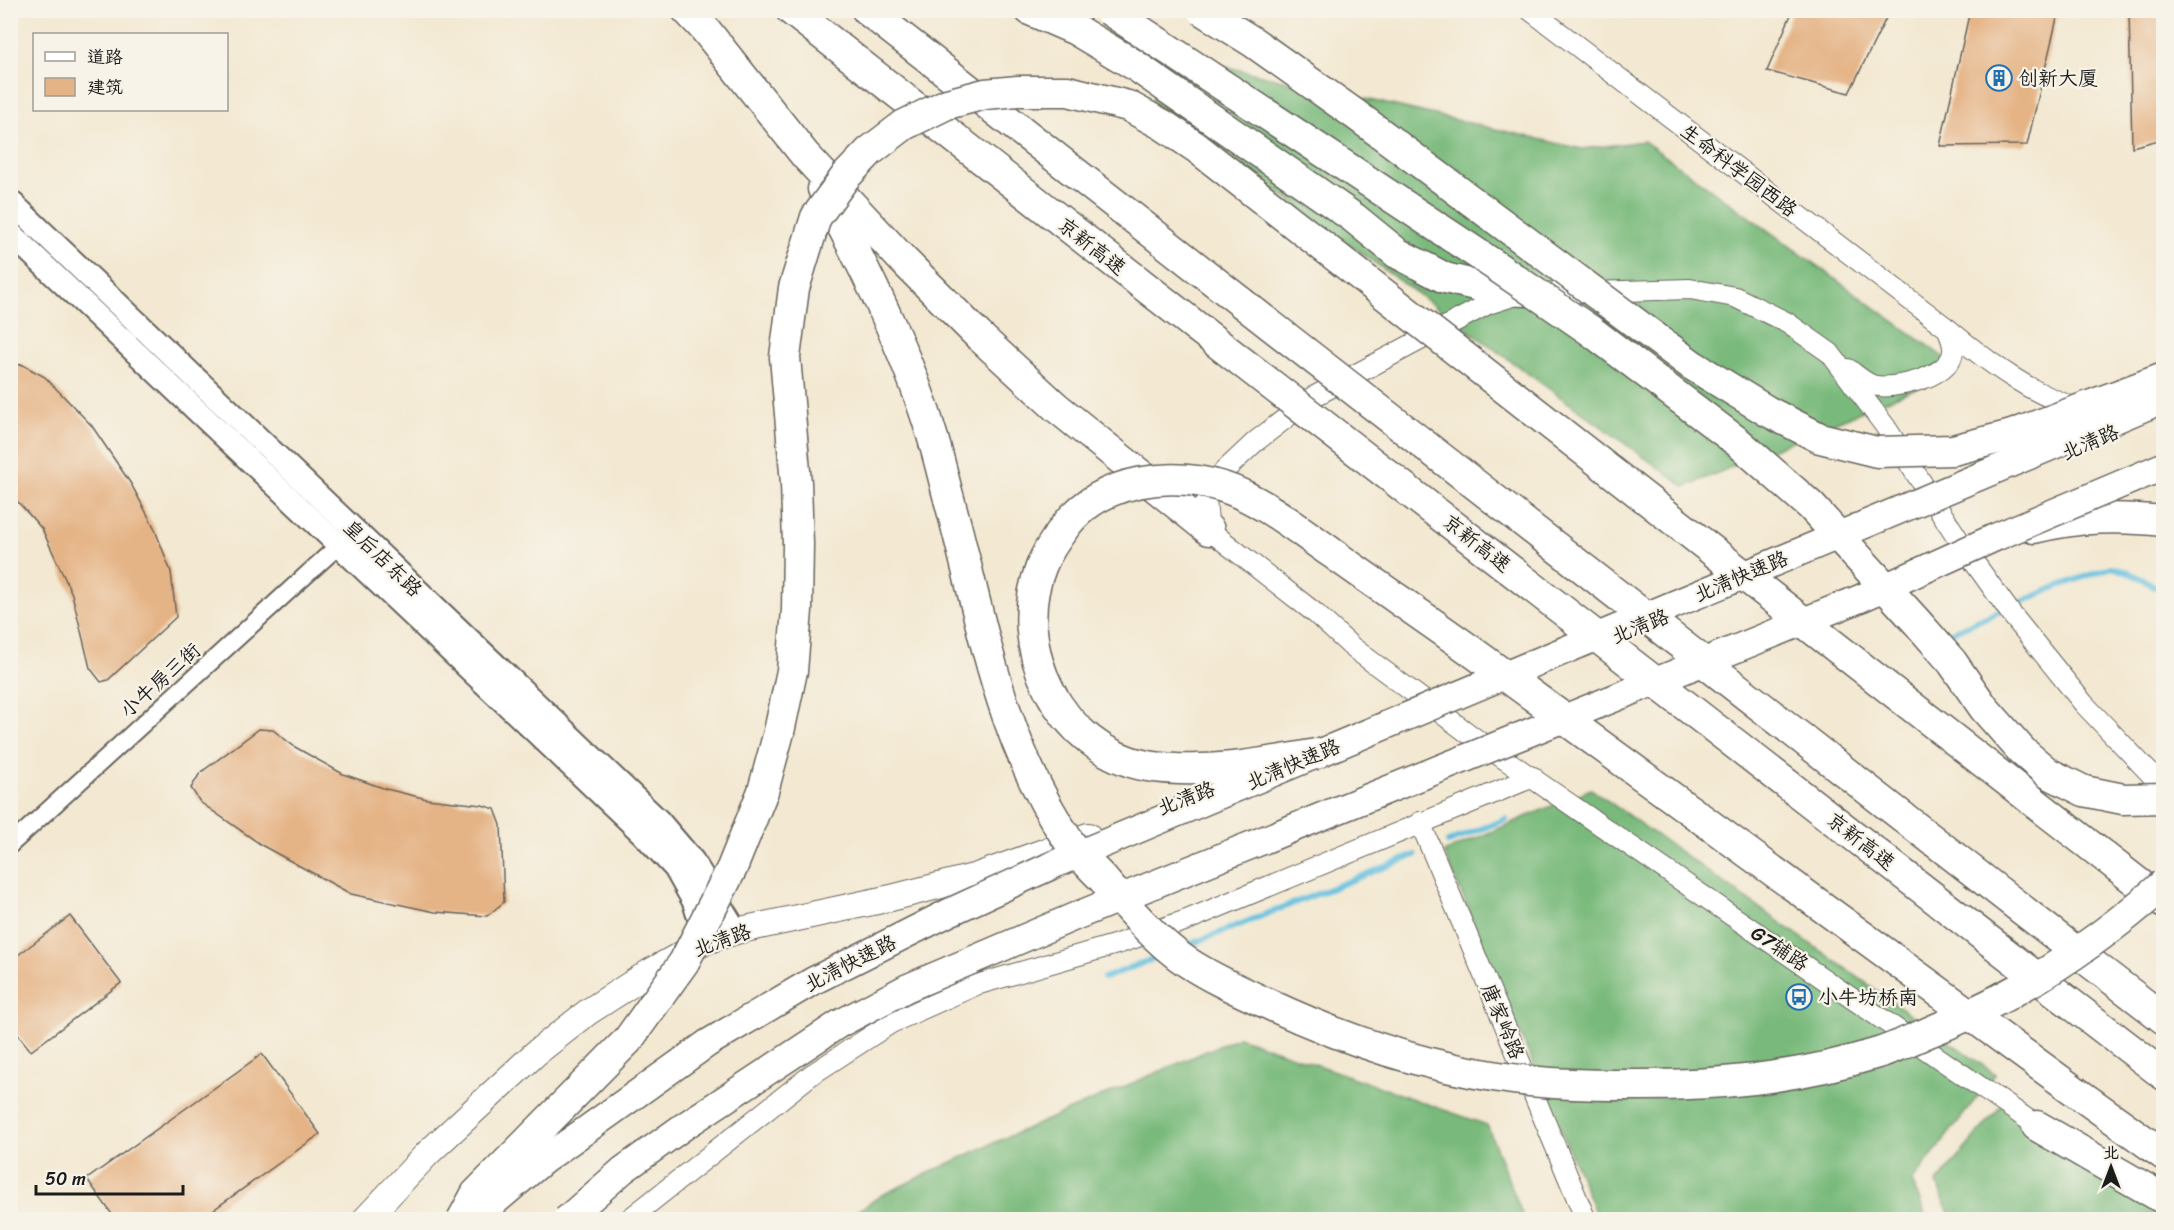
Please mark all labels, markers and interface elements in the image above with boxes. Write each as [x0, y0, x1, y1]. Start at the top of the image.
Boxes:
legend [33, 33, 228, 111]
text: 道路 [87, 41, 123, 73]
place label: 创新大厦 [2018, 61, 2098, 96]
building icon: 创新大厦 [1984, 63, 2014, 93]
text: 建筑 [87, 71, 123, 103]
street label: 生命科学园西路 [1672, 114, 1806, 227]
street label: 京新高速 [1049, 208, 1134, 285]
street label: 北清路 [2056, 414, 2126, 470]
street label: 京新高速 [1434, 505, 1519, 582]
street label: 皇后店东路 [335, 511, 431, 606]
street label: 北清快速路 [1688, 540, 1795, 612]
street label: 北清路 [1606, 599, 1675, 654]
street label: 小牛房三街 [111, 634, 209, 727]
street label: 北清快速路 [1240, 728, 1347, 800]
street label: 北清路 [1152, 771, 1221, 826]
street label: 京新高速 [1818, 803, 1903, 880]
street label: 北清路 [688, 913, 757, 967]
street label: G7辅路 [1743, 916, 1817, 981]
street label: 北清快速路 [798, 925, 904, 1002]
street label: 唐家岭路 [1471, 978, 1535, 1066]
place label: 小牛坊桥南 [1818, 980, 1918, 1015]
bus stop icon: 小牛坊桥南 [1784, 982, 1814, 1012]
north arrow [2081, 1137, 2141, 1197]
text: 北 [2103, 1138, 2119, 1167]
scale bar [36, 1158, 183, 1196]
text: 50 m [45, 1163, 86, 1195]

